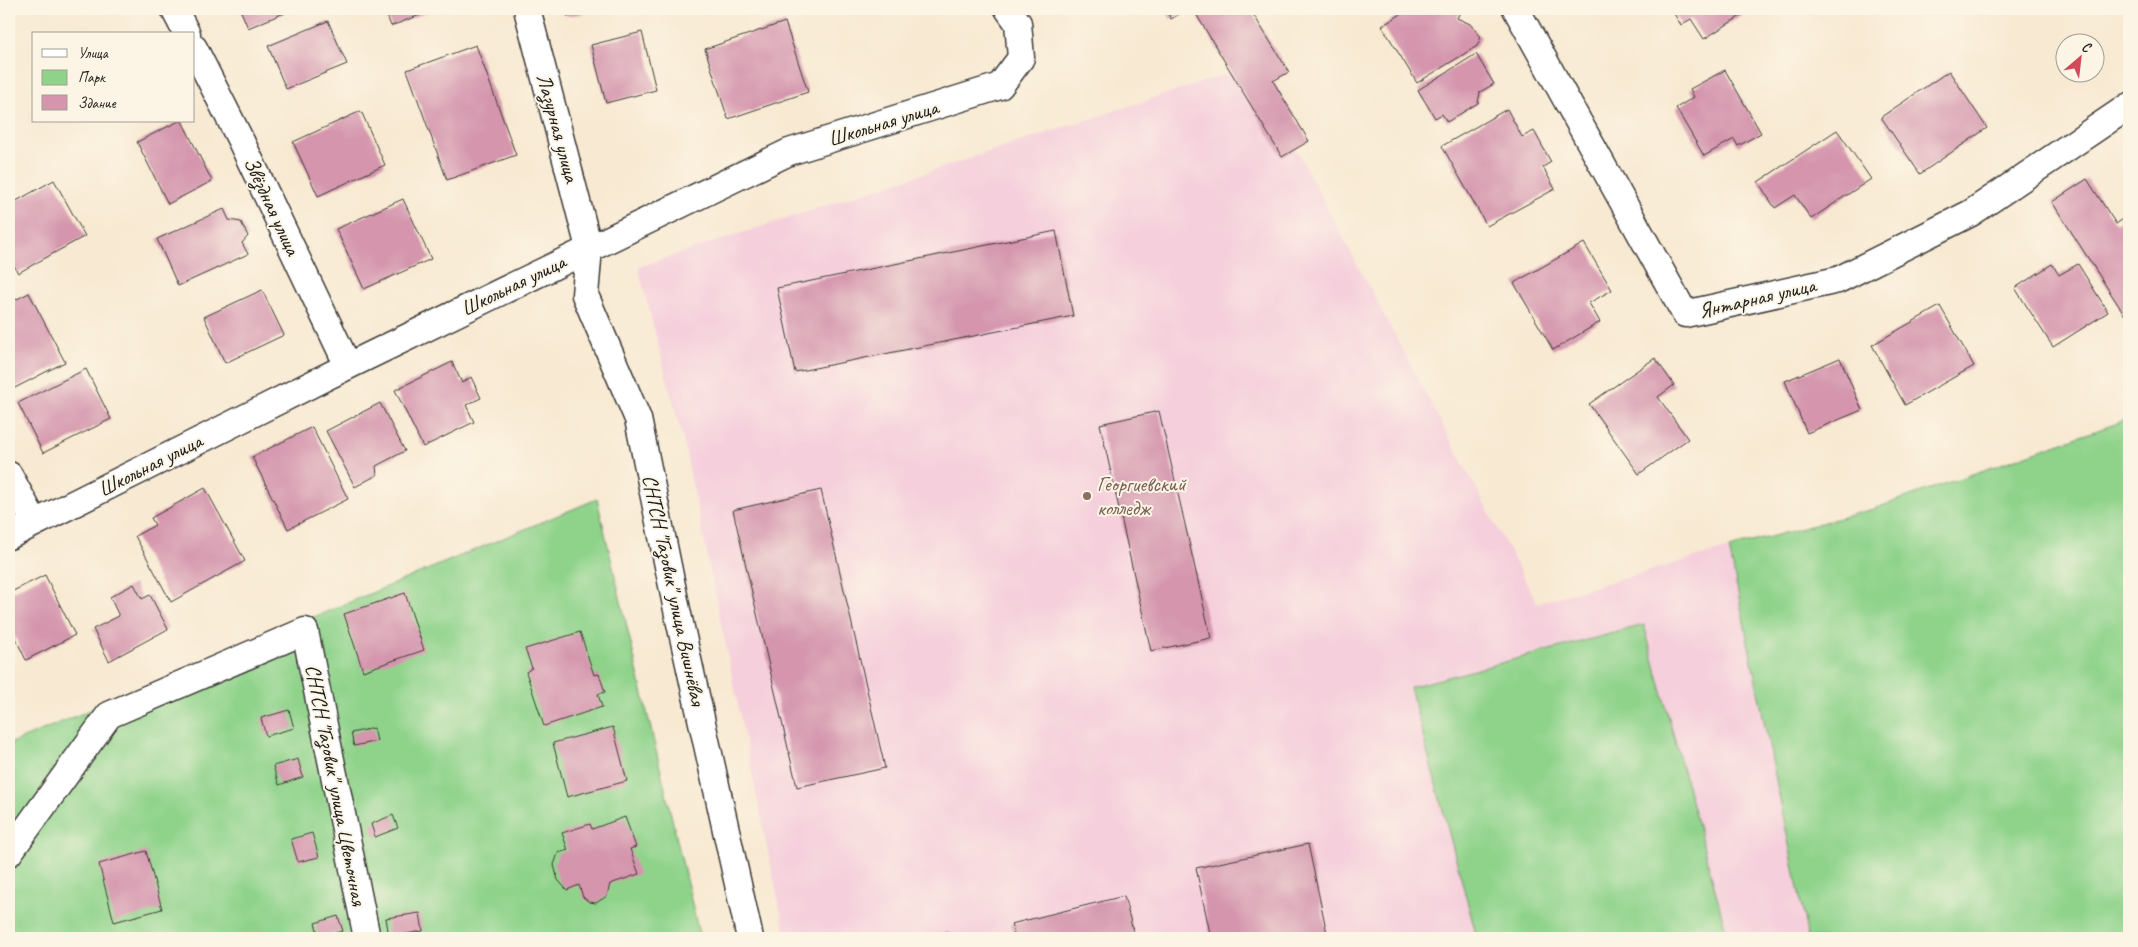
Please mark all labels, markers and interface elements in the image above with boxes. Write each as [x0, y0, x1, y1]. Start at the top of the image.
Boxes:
legend [32, 32, 195, 122]
north arrow [2056, 32, 2106, 82]
text: С [2079, 38, 2095, 57]
text: Улица [78, 44, 109, 63]
text: Парк [78, 68, 106, 87]
street label: Лазурная улица [530, 71, 585, 187]
street label: Школьная улица [825, 93, 943, 152]
text: Здание [78, 94, 117, 113]
street label: Звёздная улица [237, 153, 307, 261]
street label: Школьная улица [456, 247, 572, 322]
street label: Янтарная улица [1696, 271, 1820, 324]
street label: Школьная улица [94, 427, 209, 502]
place label: Георгиевский колледж [1097, 471, 1187, 521]
street label: СНТСН "Газовик" улица Вишнёвая [636, 472, 711, 709]
marker: Георгиевский колледж [1081, 490, 1093, 502]
street label: СНТСН "Газовик" улица Цветочная [299, 662, 372, 909]

